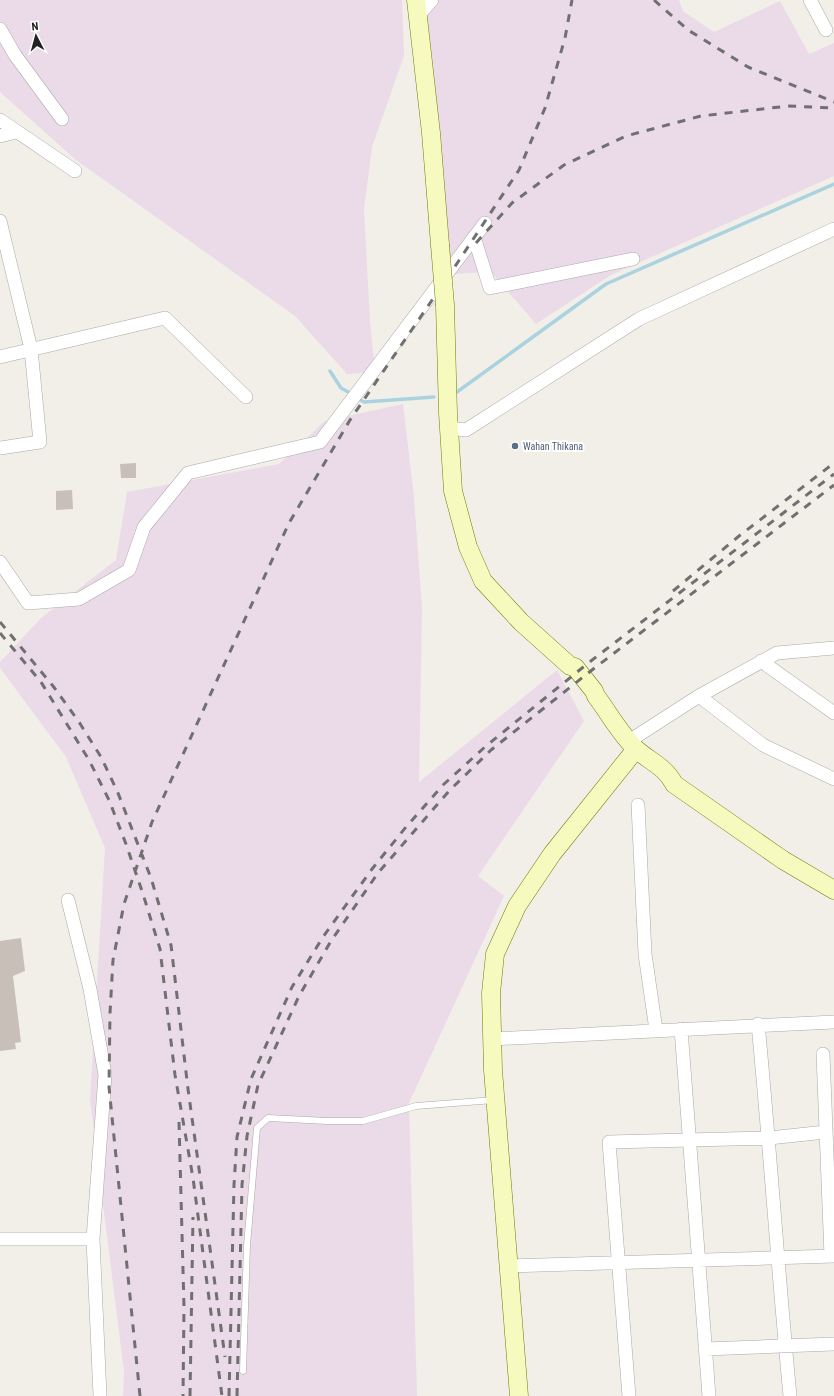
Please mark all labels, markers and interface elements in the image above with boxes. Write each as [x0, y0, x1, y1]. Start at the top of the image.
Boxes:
north arrow [16, 16, 56, 56]
text: N [31, 20, 39, 33]
marker: Wahan Thikana [510, 441, 520, 451]
place label: Wahan Thikana [523, 441, 583, 452]

